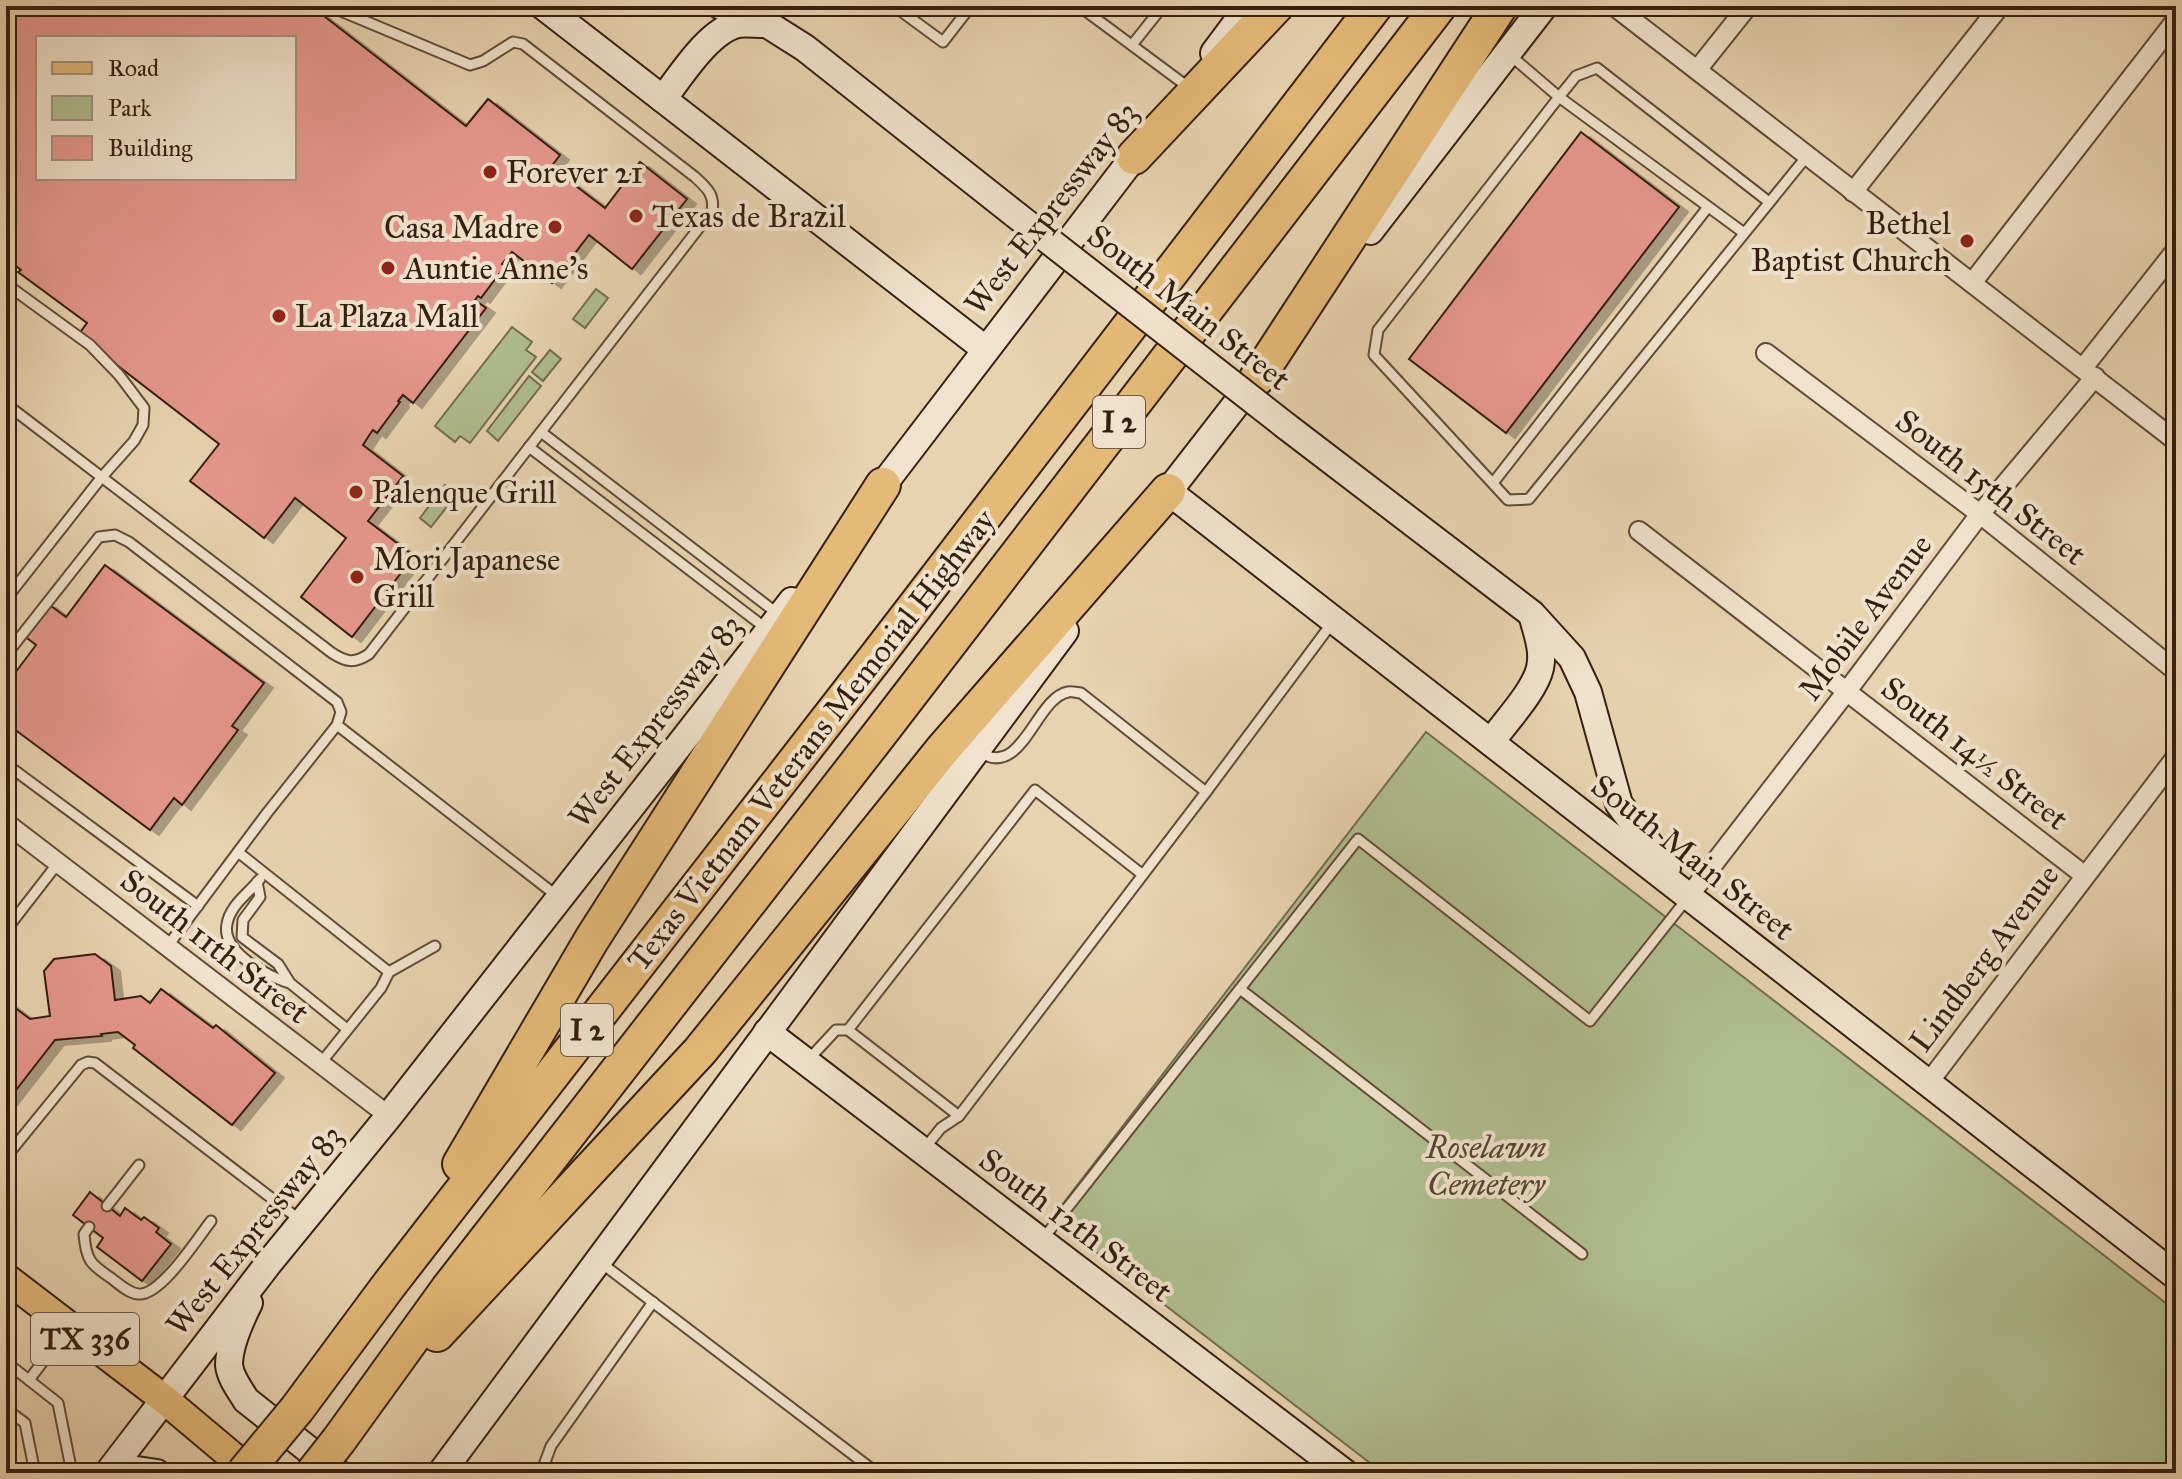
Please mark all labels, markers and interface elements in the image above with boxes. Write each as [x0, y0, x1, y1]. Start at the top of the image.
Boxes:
legend [36, 36, 296, 180]
text: Road [108, 53, 159, 83]
text: Park [108, 93, 152, 123]
street label: West Expressway 83 [956, 94, 1147, 323]
text: Building [108, 133, 193, 163]
place label: Forever 21 [506, 153, 643, 192]
marker: Forever 21 [481, 163, 499, 181]
place label: Texas de Brazil [652, 197, 846, 236]
place label: Bethel Baptist Church [1751, 204, 1951, 280]
marker: Texas de Brazil [627, 207, 645, 225]
place label: Casa Madre [384, 208, 539, 247]
street label: South Main Street [1079, 216, 1298, 399]
marker: Casa Madre [546, 218, 564, 236]
marker: Bethel Baptist Church [1958, 232, 1976, 250]
place label: Auntie Anne's [402, 249, 589, 288]
marker: Auntie Anne's [379, 259, 397, 277]
place label: La Plaza Mall [295, 297, 479, 336]
marker: La Plaza Mall [270, 307, 288, 325]
road number: I 2 [1093, 396, 1145, 448]
street label: South 15th Street [1888, 401, 2094, 574]
place label: Palenque Grill [372, 473, 557, 512]
marker: Palenque Grill [347, 483, 365, 501]
street label: Texas Vietnam Veterans Memorial Highway [619, 501, 1004, 979]
street label: Mobile Avenue [1790, 526, 1941, 708]
place label: Mori Japanese Grill [373, 540, 560, 616]
marker: Mori Japanese Grill [348, 568, 366, 586]
street label: West Expressway 83 [560, 607, 751, 836]
street label: South 14½ Street [1873, 668, 2076, 839]
street label: South Main Street [1583, 766, 1802, 949]
street label: Lindberg Avenue [1901, 857, 2068, 1060]
street label: South 11th Street [113, 861, 317, 1032]
road number: I 2 [561, 1004, 613, 1056]
street label: West Expressway 83 [158, 1117, 351, 1343]
park label: Roselawn Cemetery [1425, 1128, 1546, 1204]
street label: South 12th Street [971, 1140, 1180, 1311]
road number: TX 336 [31, 1313, 139, 1365]

